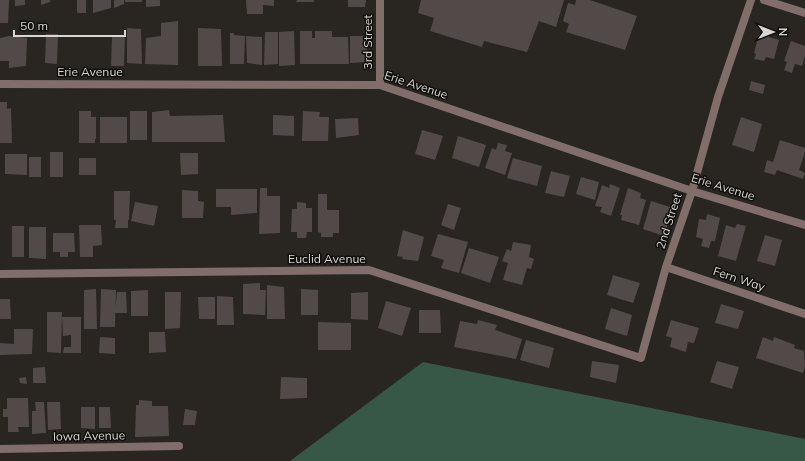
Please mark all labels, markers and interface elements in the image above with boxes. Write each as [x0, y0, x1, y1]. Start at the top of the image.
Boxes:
scale bar [14, 12, 125, 38]
north arrow [753, 12, 793, 52]
street label: 3rd Street [360, 15, 375, 70]
text: 50 m [20, 18, 48, 33]
text: N [776, 28, 790, 36]
street label: Erie Avenue [57, 64, 123, 79]
street label: Erie Avenue [383, 67, 450, 102]
street label: Erie Avenue [690, 170, 757, 203]
street label: 2nd Street [652, 191, 685, 251]
street label: Euclid Avenue [288, 251, 366, 266]
street label: Fern Way [711, 263, 768, 294]
street label: Iowa Avenue [53, 427, 125, 444]

